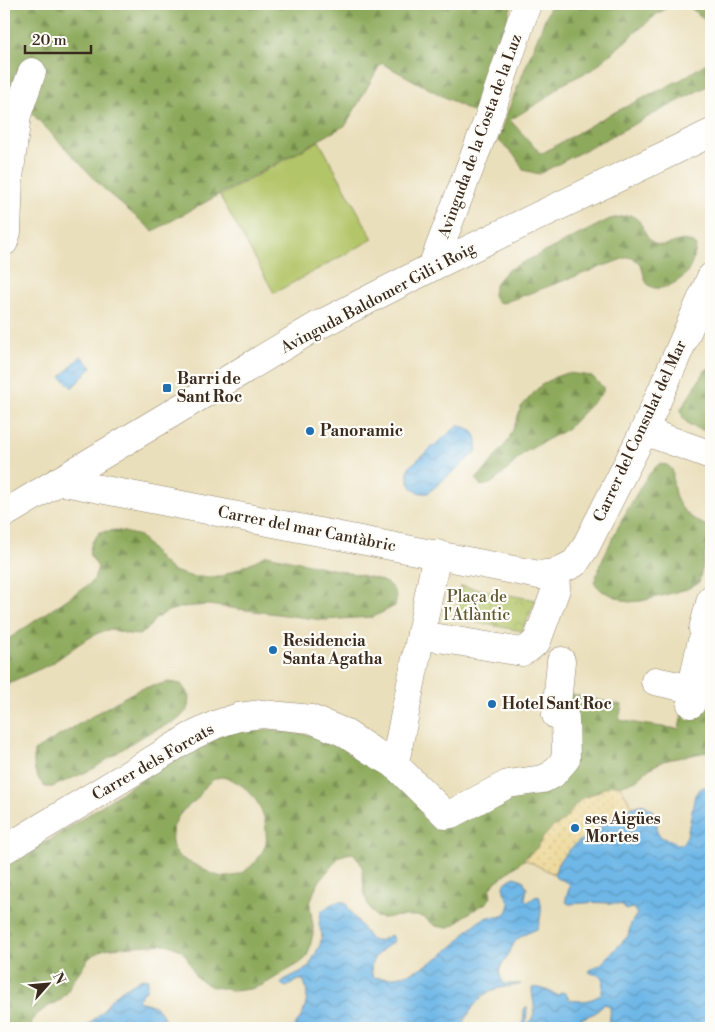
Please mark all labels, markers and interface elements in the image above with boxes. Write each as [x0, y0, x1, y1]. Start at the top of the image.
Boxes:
scale bar [25, 22, 91, 54]
text: 20 m [32, 31, 67, 50]
street label: Avinguda de la Costa de la Luz [433, 31, 526, 242]
street label: Avinguda Baldomer Gili i Roig [276, 238, 479, 358]
street label: Carrer del Consulat del Mar [589, 337, 691, 525]
place label: Barri de Sant Roc [177, 369, 242, 407]
marker: Barri de Sant Roc [161, 382, 173, 394]
place label: Panoramic [320, 421, 403, 441]
marker: Panoramic [304, 425, 316, 437]
street label: Carrer del mar Cantàbric [216, 502, 398, 556]
park label: Plaça de l'Atlàntic [444, 587, 510, 625]
place label: Residencia Santa Agatha [283, 631, 383, 669]
marker: Residencia Santa Agatha [267, 644, 279, 656]
place label: Hotel Sant Roc [502, 694, 612, 714]
marker: Hotel Sant Roc [486, 698, 498, 710]
street label: Carrer dels Forcats [88, 719, 218, 805]
place label: ses Aigües Mortes [585, 809, 661, 847]
marker: ses Aigües Mortes [569, 822, 581, 834]
north arrow [22, 960, 72, 1010]
text: N [48, 970, 69, 988]

